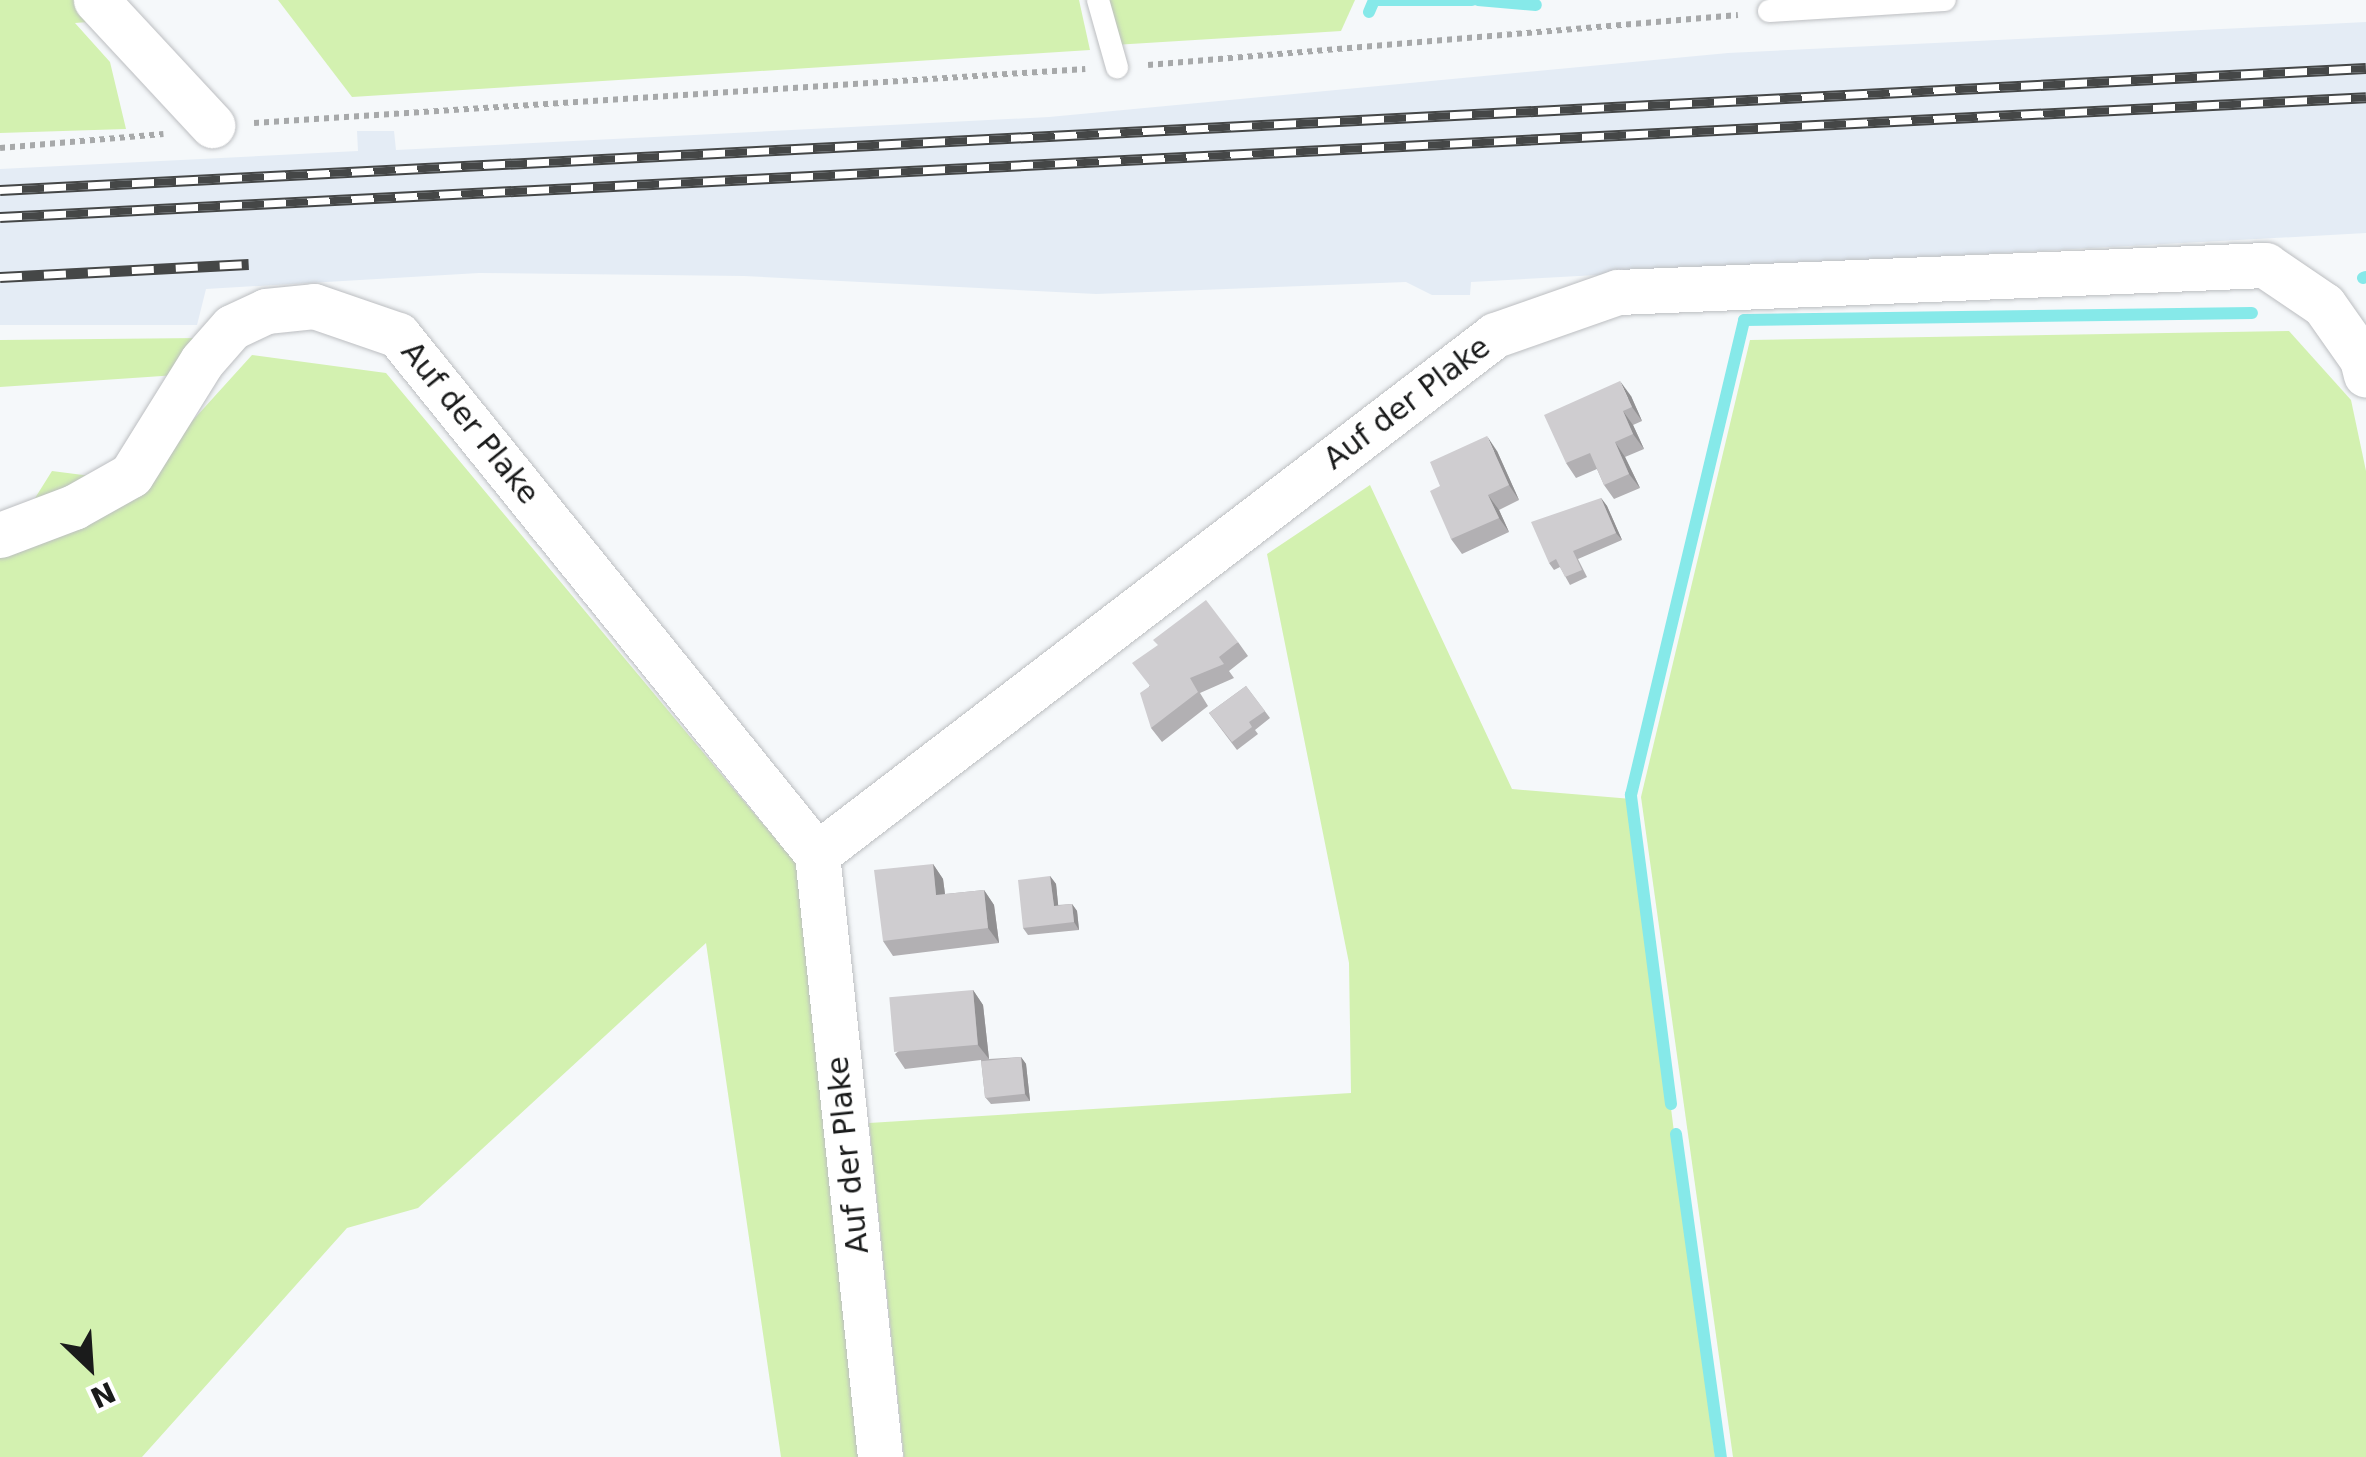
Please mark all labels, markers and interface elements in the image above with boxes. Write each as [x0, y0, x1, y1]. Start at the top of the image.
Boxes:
street label: Auf der Plake [1317, 329, 1497, 477]
street label: Auf der Plake [394, 335, 546, 511]
street label: Auf der Plake [820, 1054, 876, 1256]
north arrow [40, 1317, 140, 1417]
text: N [85, 1375, 120, 1415]

